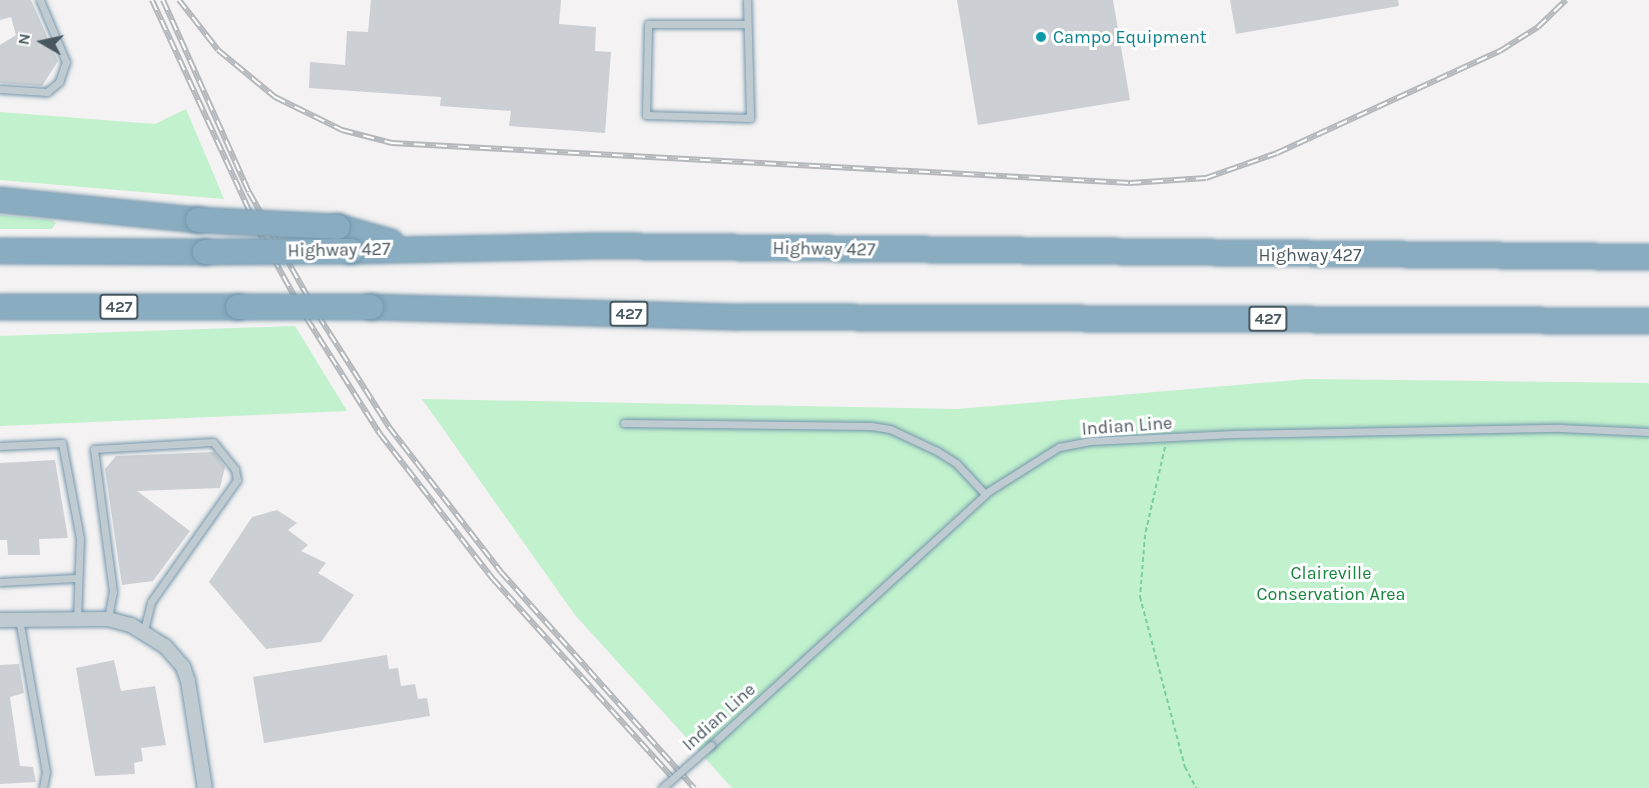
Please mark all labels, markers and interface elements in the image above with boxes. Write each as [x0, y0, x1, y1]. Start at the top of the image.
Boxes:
north arrow [12, 12, 72, 72]
place label: Campo Equipment [1053, 26, 1207, 48]
marker: Campo Equipment [1034, 30, 1048, 44]
text: N [13, 32, 34, 46]
street label: Highway 427 [772, 237, 876, 261]
street label: Highway 427 [287, 238, 391, 262]
street label: Highway 427 [1259, 244, 1361, 266]
road number: 427 [98, 294, 140, 320]
road number: 427 [608, 301, 650, 327]
road number: 427 [1247, 306, 1289, 332]
street label: Indian Line [1081, 412, 1173, 440]
park label: Claireville Conservation Area [1256, 563, 1406, 606]
street label: Indian Line [678, 679, 760, 755]

